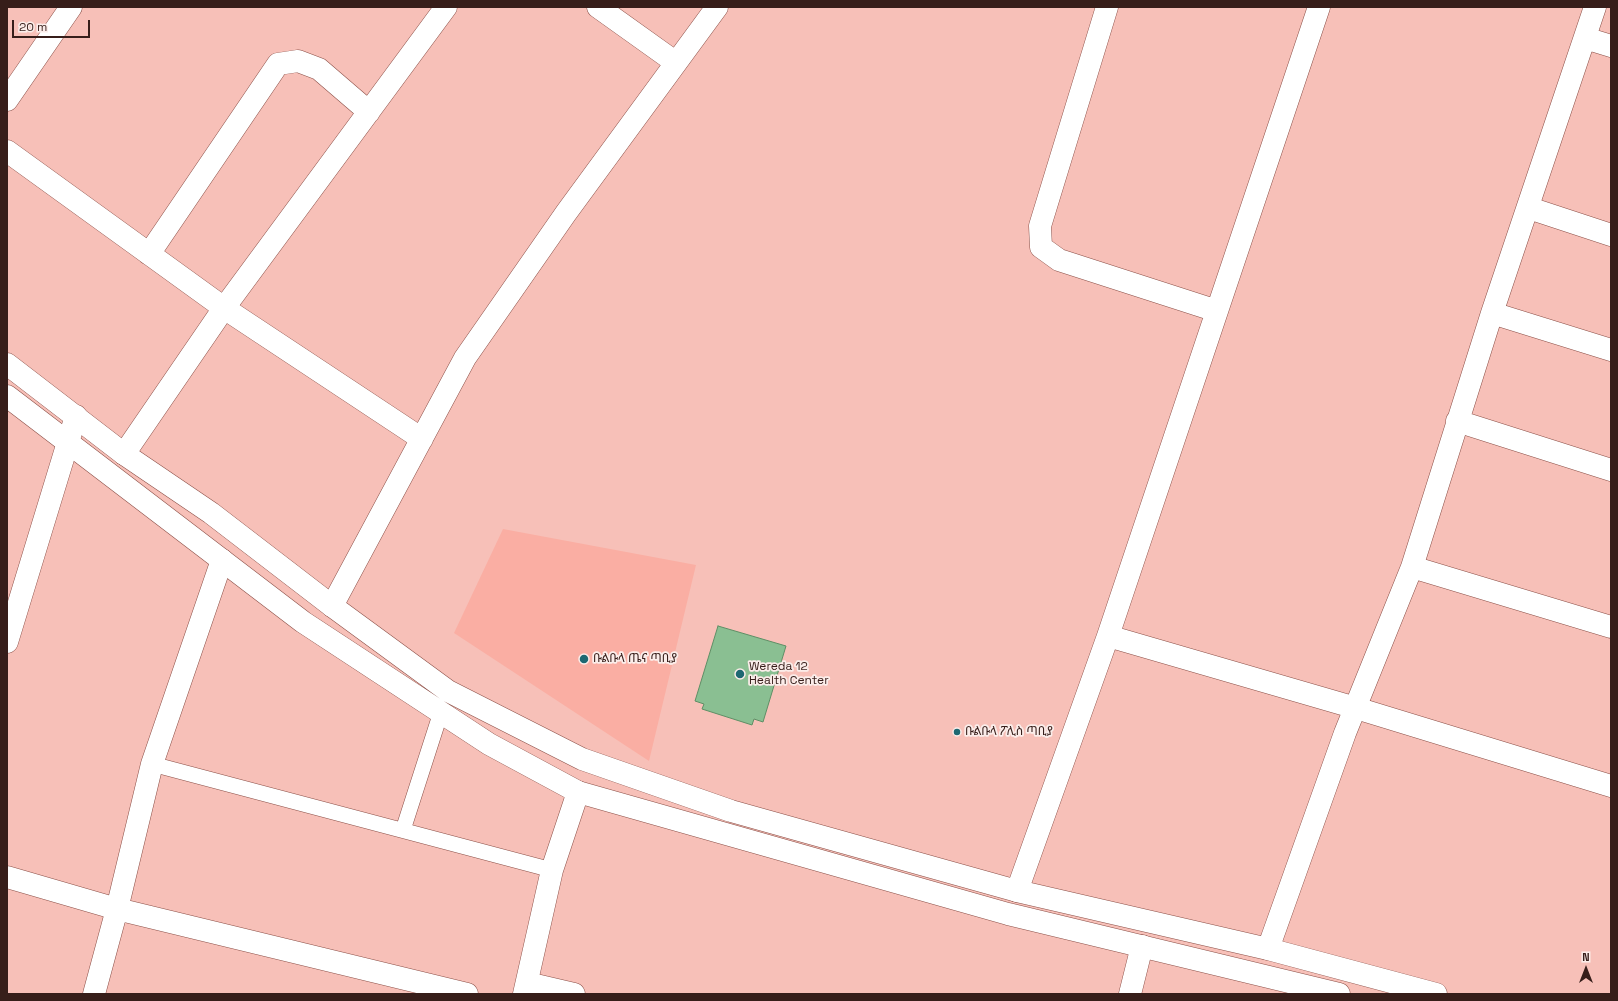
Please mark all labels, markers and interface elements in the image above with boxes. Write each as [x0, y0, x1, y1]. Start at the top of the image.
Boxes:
scale bar [14, 12, 92, 38]
text: 20 m [19, 19, 47, 35]
place label: ቡልቡላ ጤና ጣቢያ [593, 652, 677, 666]
marker: ቡልቡላ ጤና ጣቢያ [578, 653, 590, 665]
place label: Wereda 12 Health Center [749, 660, 829, 688]
marker: Wereda 12 Health Center [734, 668, 746, 680]
place label: ቡልቡላ ፖሊስ ጣቢያ [965, 725, 1053, 739]
marker: ቡልቡላ ፖሊስ ጣቢያ [952, 727, 962, 737]
north arrow [1566, 949, 1606, 989]
text: N [1582, 950, 1590, 964]

